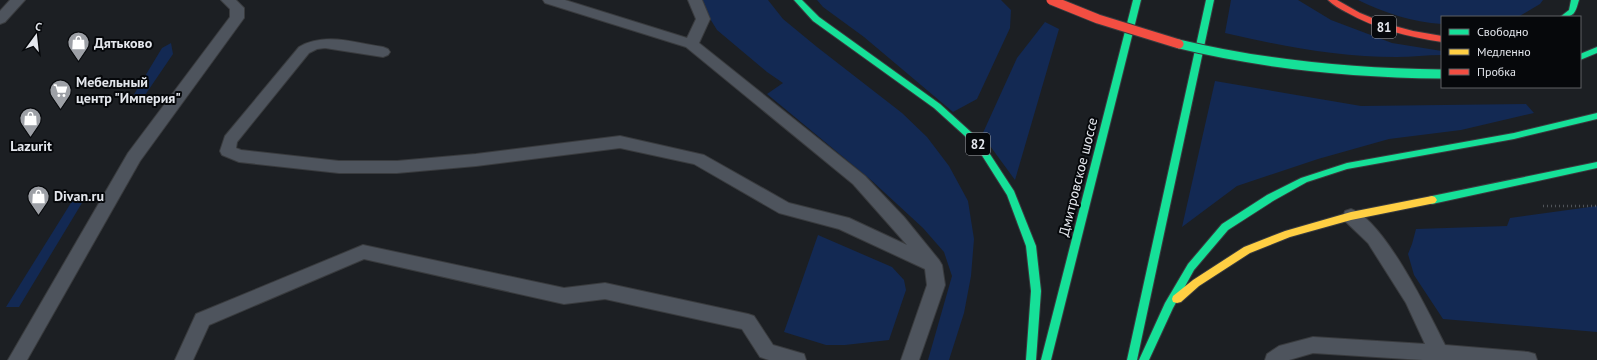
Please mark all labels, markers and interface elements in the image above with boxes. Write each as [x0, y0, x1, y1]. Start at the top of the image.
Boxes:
north arrow [16, 16, 56, 56]
road number: 81 [1372, 16, 1396, 38]
legend [1441, 16, 1581, 88]
text: С [34, 19, 43, 34]
text: Свободно [1477, 24, 1528, 39]
shop icon: Дятьково [65, 30, 91, 63]
place label: Дятьково [94, 34, 153, 52]
text: Медленно [1477, 44, 1531, 59]
text: Пробка [1477, 64, 1516, 79]
place label: Мебельный центр "Империя" [76, 73, 181, 107]
supermarket icon: Мебельный центр "Империя" [47, 77, 73, 110]
shop icon: Lazurit [18, 105, 44, 138]
street label: Дмитровское шоссе [1055, 116, 1101, 238]
road number: 82 [966, 133, 990, 155]
place label: Lazurit [10, 137, 52, 155]
shop icon: Divan.ru [25, 183, 51, 216]
place label: Divan.ru [54, 187, 104, 205]

